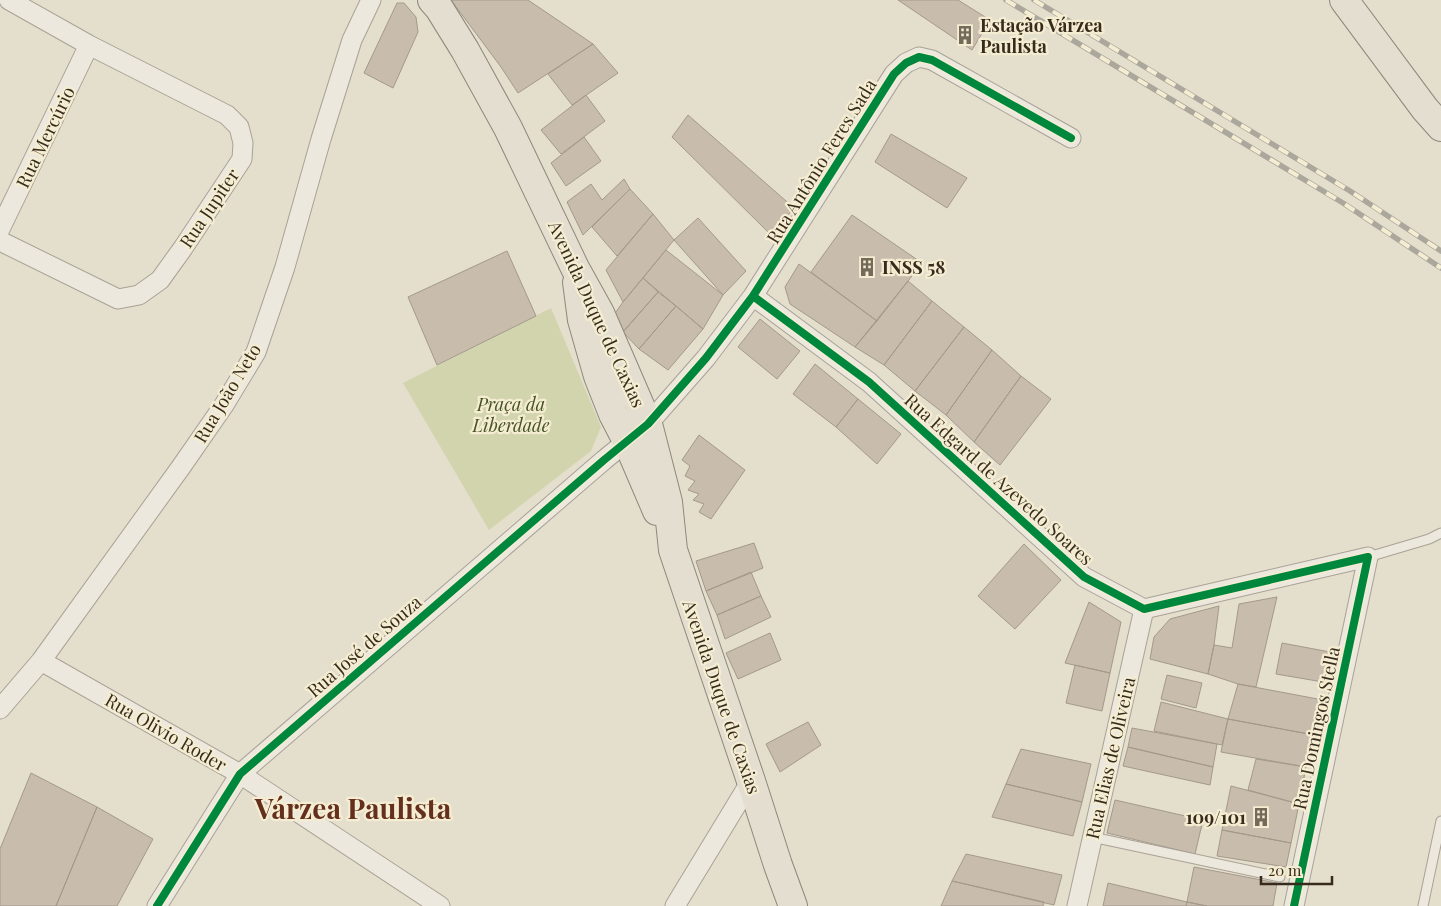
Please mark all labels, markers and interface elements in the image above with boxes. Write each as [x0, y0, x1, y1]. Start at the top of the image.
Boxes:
place label: Estação Várzea Paulista [980, 13, 1103, 58]
building icon: Estação Várzea Paulista [954, 24, 976, 46]
street label: Rua Antônio Feres Sada [761, 74, 881, 248]
street label: Rua Mercúrio [10, 82, 80, 192]
street label: Rua Jupiter [174, 164, 244, 252]
street label: Avenida Duque de Caxias [543, 216, 651, 411]
place label: INSS 58 [882, 255, 945, 279]
building icon: INSS 58 [856, 256, 878, 278]
street label: Rua João Neto [188, 339, 266, 447]
street label: Rua Edgard de Azevedo Soares [900, 388, 1098, 570]
park label: Praça da Liberdade [471, 392, 550, 437]
street label: Rua José de Souza [302, 590, 426, 702]
street label: Avenida Duque de Caxias [677, 596, 766, 797]
street label: Rua Domingos Stella [1287, 644, 1345, 812]
street label: Rua Elias de Oliveira [1080, 674, 1140, 842]
street label: Rua Olivio Roder [101, 687, 231, 777]
district label: Várzea Paulista [254, 789, 452, 826]
place label: 109/101 [1186, 805, 1246, 829]
building icon: 109/101 [1250, 806, 1272, 828]
scale bar [1261, 854, 1332, 886]
text: 20 m [1268, 860, 1302, 880]

